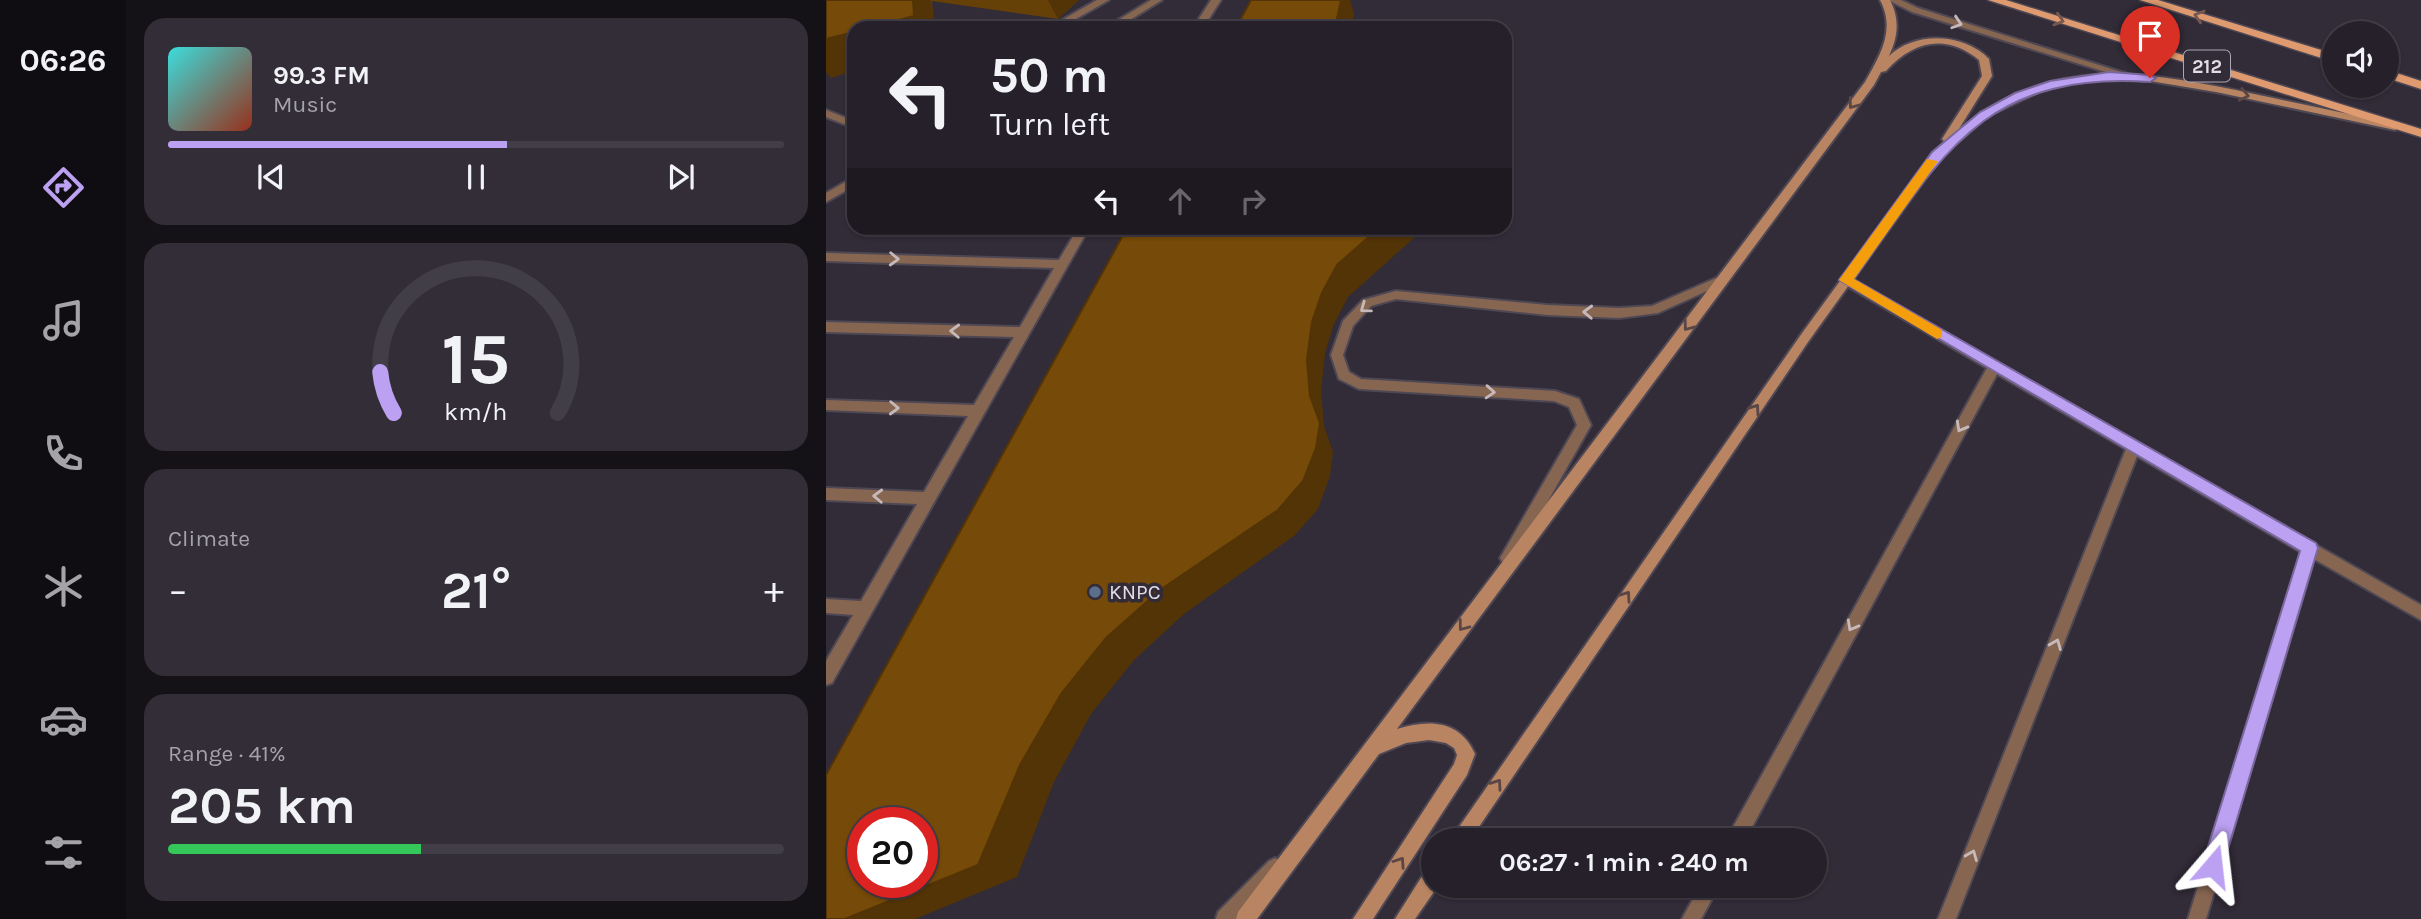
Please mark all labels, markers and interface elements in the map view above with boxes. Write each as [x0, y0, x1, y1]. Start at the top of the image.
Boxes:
pin [2120, 6, 2180, 78]
one-way arrow [2193, 10, 2205, 25]
one-way arrow [2053, 11, 2065, 26]
one-way arrow [1951, 15, 1963, 29]
icon: arrive [2131, 17, 2169, 55]
map controls [2322, 21, 2399, 98]
button: sound [2322, 21, 2399, 98]
text: 06:26 [19, 42, 107, 79]
text: 50 m [990, 47, 1108, 104]
icon: left [875, 49, 966, 140]
road number: 212 [2184, 50, 2230, 82]
text: 99.3 FM [273, 60, 370, 91]
one-way arrow [2238, 87, 2250, 102]
text: Music [273, 91, 337, 118]
one-way arrow [1849, 97, 1862, 109]
text: Turn left [990, 106, 1110, 143]
icon: previous [252, 158, 290, 196]
icon: pause [457, 158, 495, 196]
icon: next [662, 158, 700, 196]
icon: directions [39, 163, 88, 212]
icon: left [1088, 182, 1126, 220]
icon: ahead [1161, 182, 1199, 220]
icon: right [1234, 182, 1272, 220]
one-way arrow [889, 252, 900, 267]
icon: music [39, 296, 88, 345]
one-way arrow [1360, 300, 1373, 312]
one-way arrow [1582, 304, 1593, 319]
text: 15 [442, 316, 510, 401]
one-way arrow [1684, 318, 1696, 331]
one-way arrow [949, 323, 960, 338]
one-way arrow [1485, 384, 1496, 399]
text: km/h [444, 397, 508, 426]
one-way arrow [889, 400, 900, 415]
one-way arrow [1747, 404, 1759, 417]
one-way arrow [1956, 420, 1969, 432]
icon: phone [39, 429, 88, 478]
one-way arrow [872, 489, 883, 504]
text: Climate [168, 525, 250, 552]
text: 21° [441, 560, 511, 621]
icon: climate [39, 562, 88, 611]
text: − [168, 568, 188, 613]
text: + [764, 568, 784, 613]
place label: KNPC [1109, 580, 1161, 604]
marker: KNPC [1087, 584, 1103, 600]
one-way arrow [1618, 591, 1630, 604]
one-way arrow [1459, 618, 1472, 630]
one-way arrow [1846, 619, 1860, 632]
one-way arrow [2047, 638, 2061, 650]
icon: car [39, 695, 88, 744]
text: Range · 41% [168, 740, 286, 767]
text: 205 km [168, 775, 356, 836]
one-way arrow [1489, 779, 1501, 792]
speed limit sign: 20 [847, 807, 938, 898]
icon: filters [39, 828, 88, 877]
position arrow [2176, 829, 2250, 903]
text: 06:27 · 1 min · 240 m [1499, 847, 1749, 878]
one-way arrow [1964, 850, 1978, 862]
one-way arrow [1391, 857, 1404, 870]

